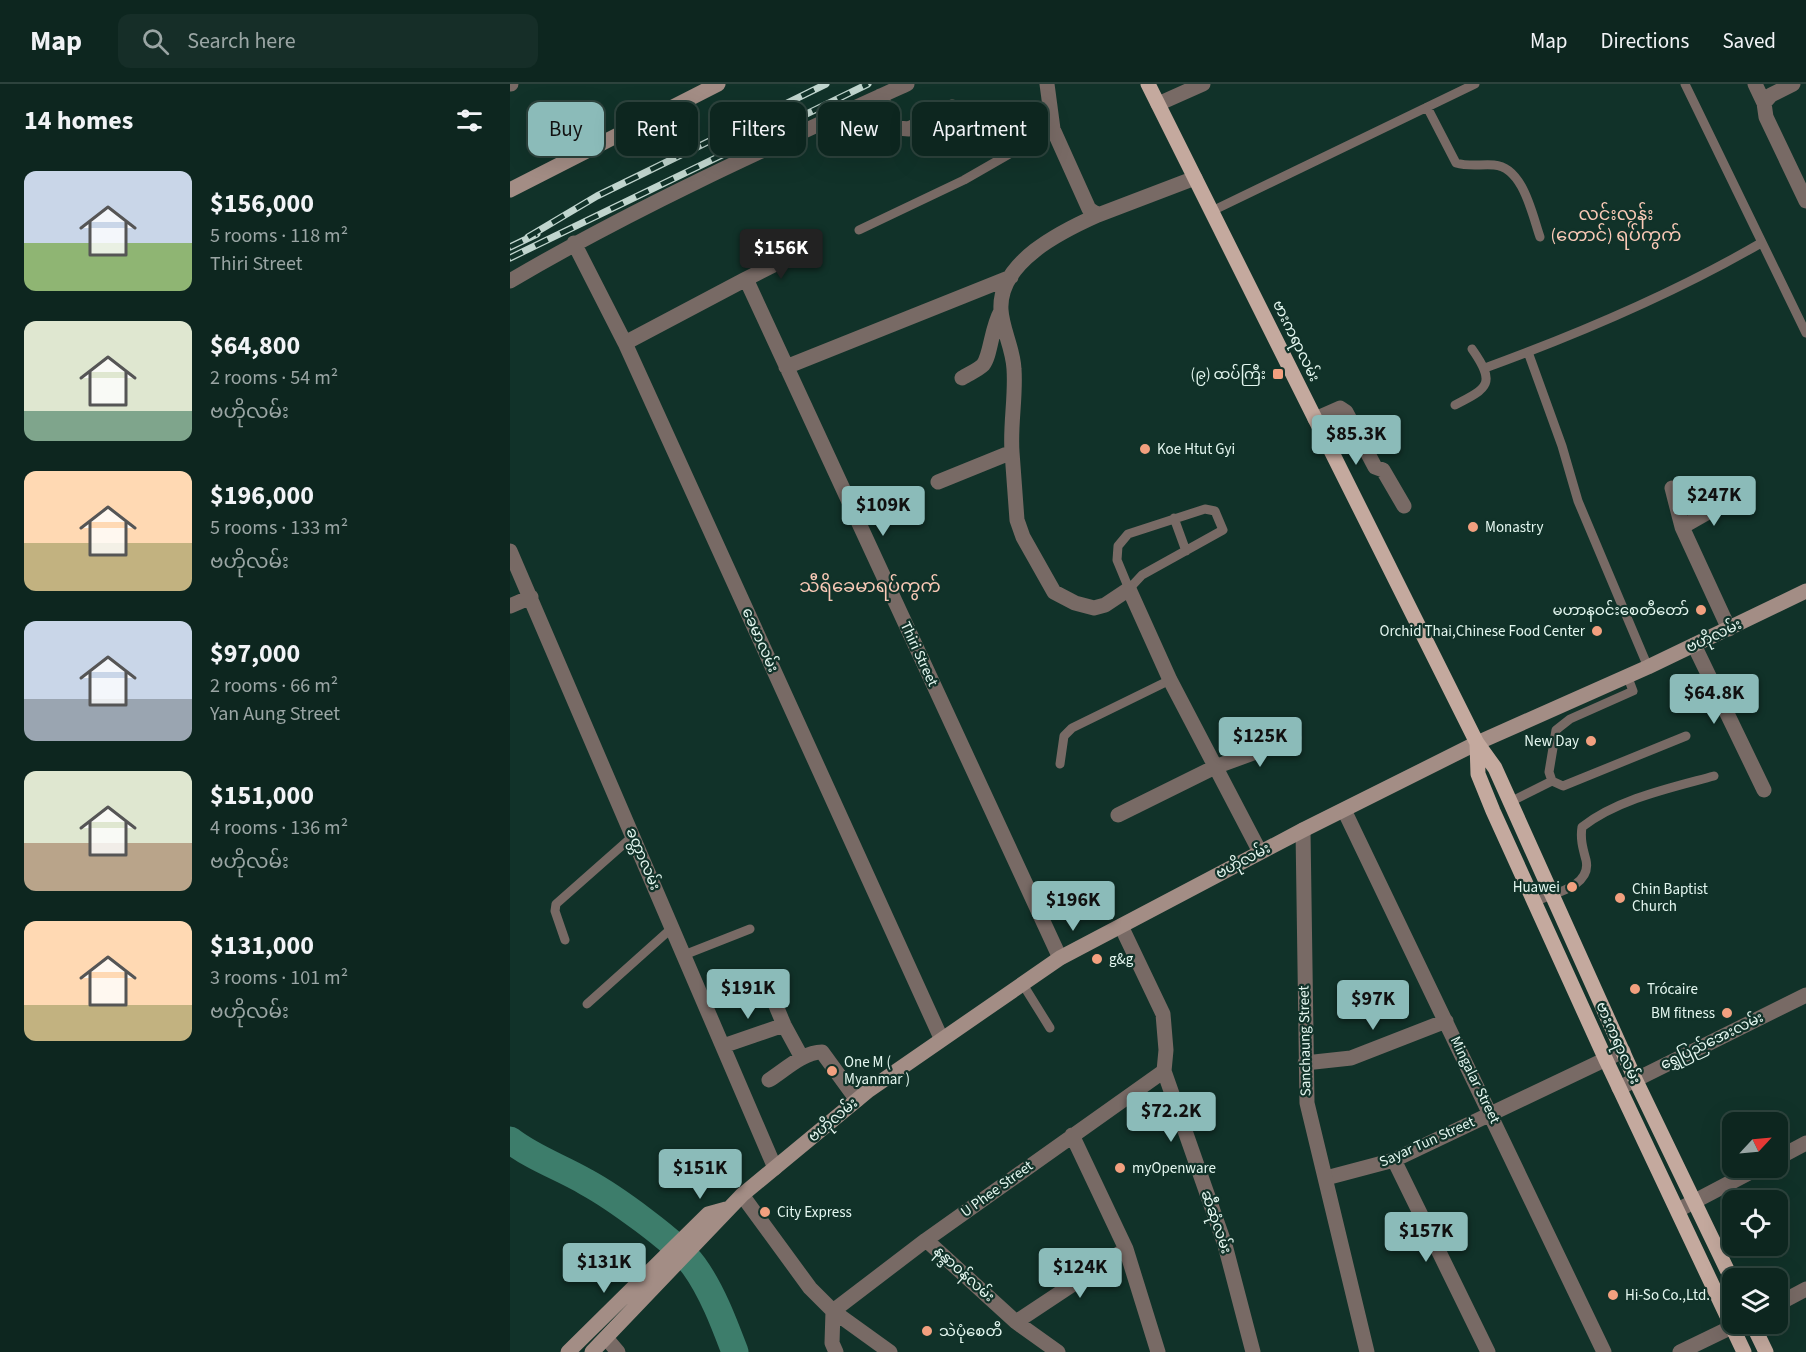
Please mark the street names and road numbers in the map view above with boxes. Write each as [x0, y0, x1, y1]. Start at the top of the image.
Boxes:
street label: ဗားကရာလမ်း [1266, 297, 1325, 386]
street label: ခေမာလမ်း [736, 604, 784, 676]
street label: ဗဟိုလမ်း [1683, 614, 1746, 659]
street label: Thiri Street [895, 618, 943, 690]
street label: ခတ္တာလမ်း [620, 824, 666, 894]
street label: ဗဟိုလမ်း [1212, 838, 1275, 885]
street label: Sanchaung Street [1294, 985, 1316, 1097]
street label: ဗားကရာလမ်း [1590, 998, 1646, 1088]
street label: ရွှေပြည်အေးလမ်း [1657, 1007, 1768, 1076]
street label: Mingalar Street [1445, 1033, 1505, 1127]
street label: ဗဟိုလမ်း [804, 1093, 863, 1148]
street label: Sayar Tun Street [1376, 1112, 1478, 1172]
street label: U Phee Street [957, 1156, 1037, 1222]
street label: ဆီဆုံလမ်း [1194, 1187, 1237, 1257]
street label: နန္ဒာ၀န်လမ်း [928, 1241, 999, 1308]

